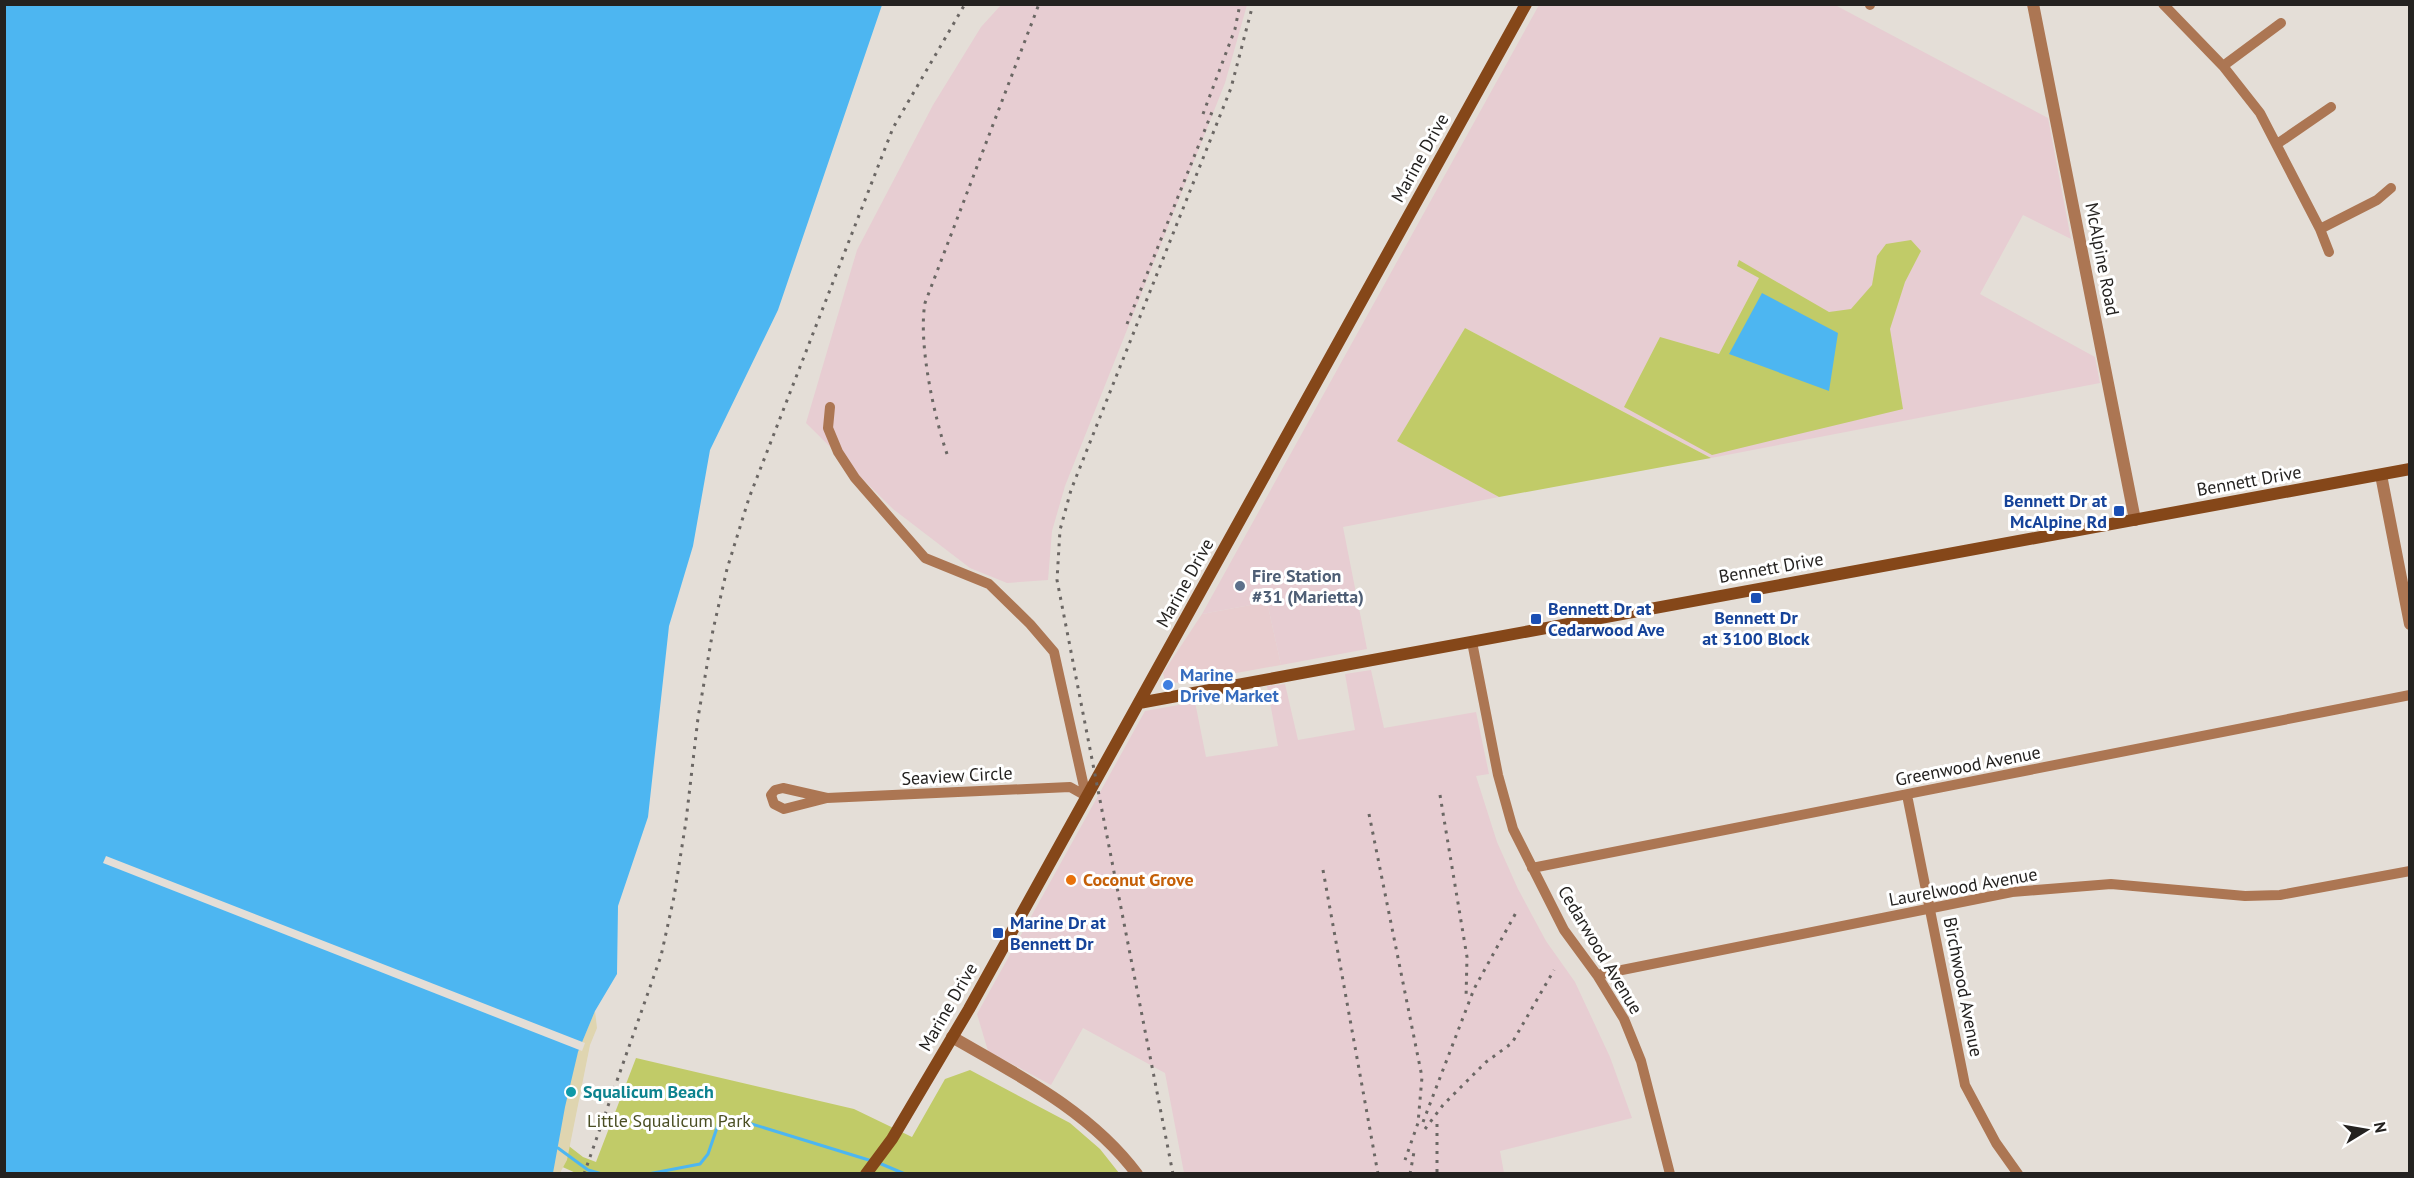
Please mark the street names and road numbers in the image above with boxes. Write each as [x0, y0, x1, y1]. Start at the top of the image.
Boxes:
street label: Marine Drive [1386, 109, 1453, 206]
street label: McAlpine Road [2080, 200, 2125, 317]
street label: Bennett Drive [2195, 460, 2303, 501]
street label: Marine Drive [1151, 534, 1218, 631]
street label: Bennett Drive [1717, 547, 1825, 588]
street label: Greenwood Avenue [1893, 740, 2043, 791]
street label: Seaview Circle [901, 761, 1013, 790]
street label: Laurelwood Avenue [1887, 862, 2039, 911]
street label: Cedarwood Avenue [1553, 881, 1648, 1018]
street label: Birchwood Avenue [1939, 915, 1988, 1059]
street label: Marine Drive [913, 958, 982, 1055]

